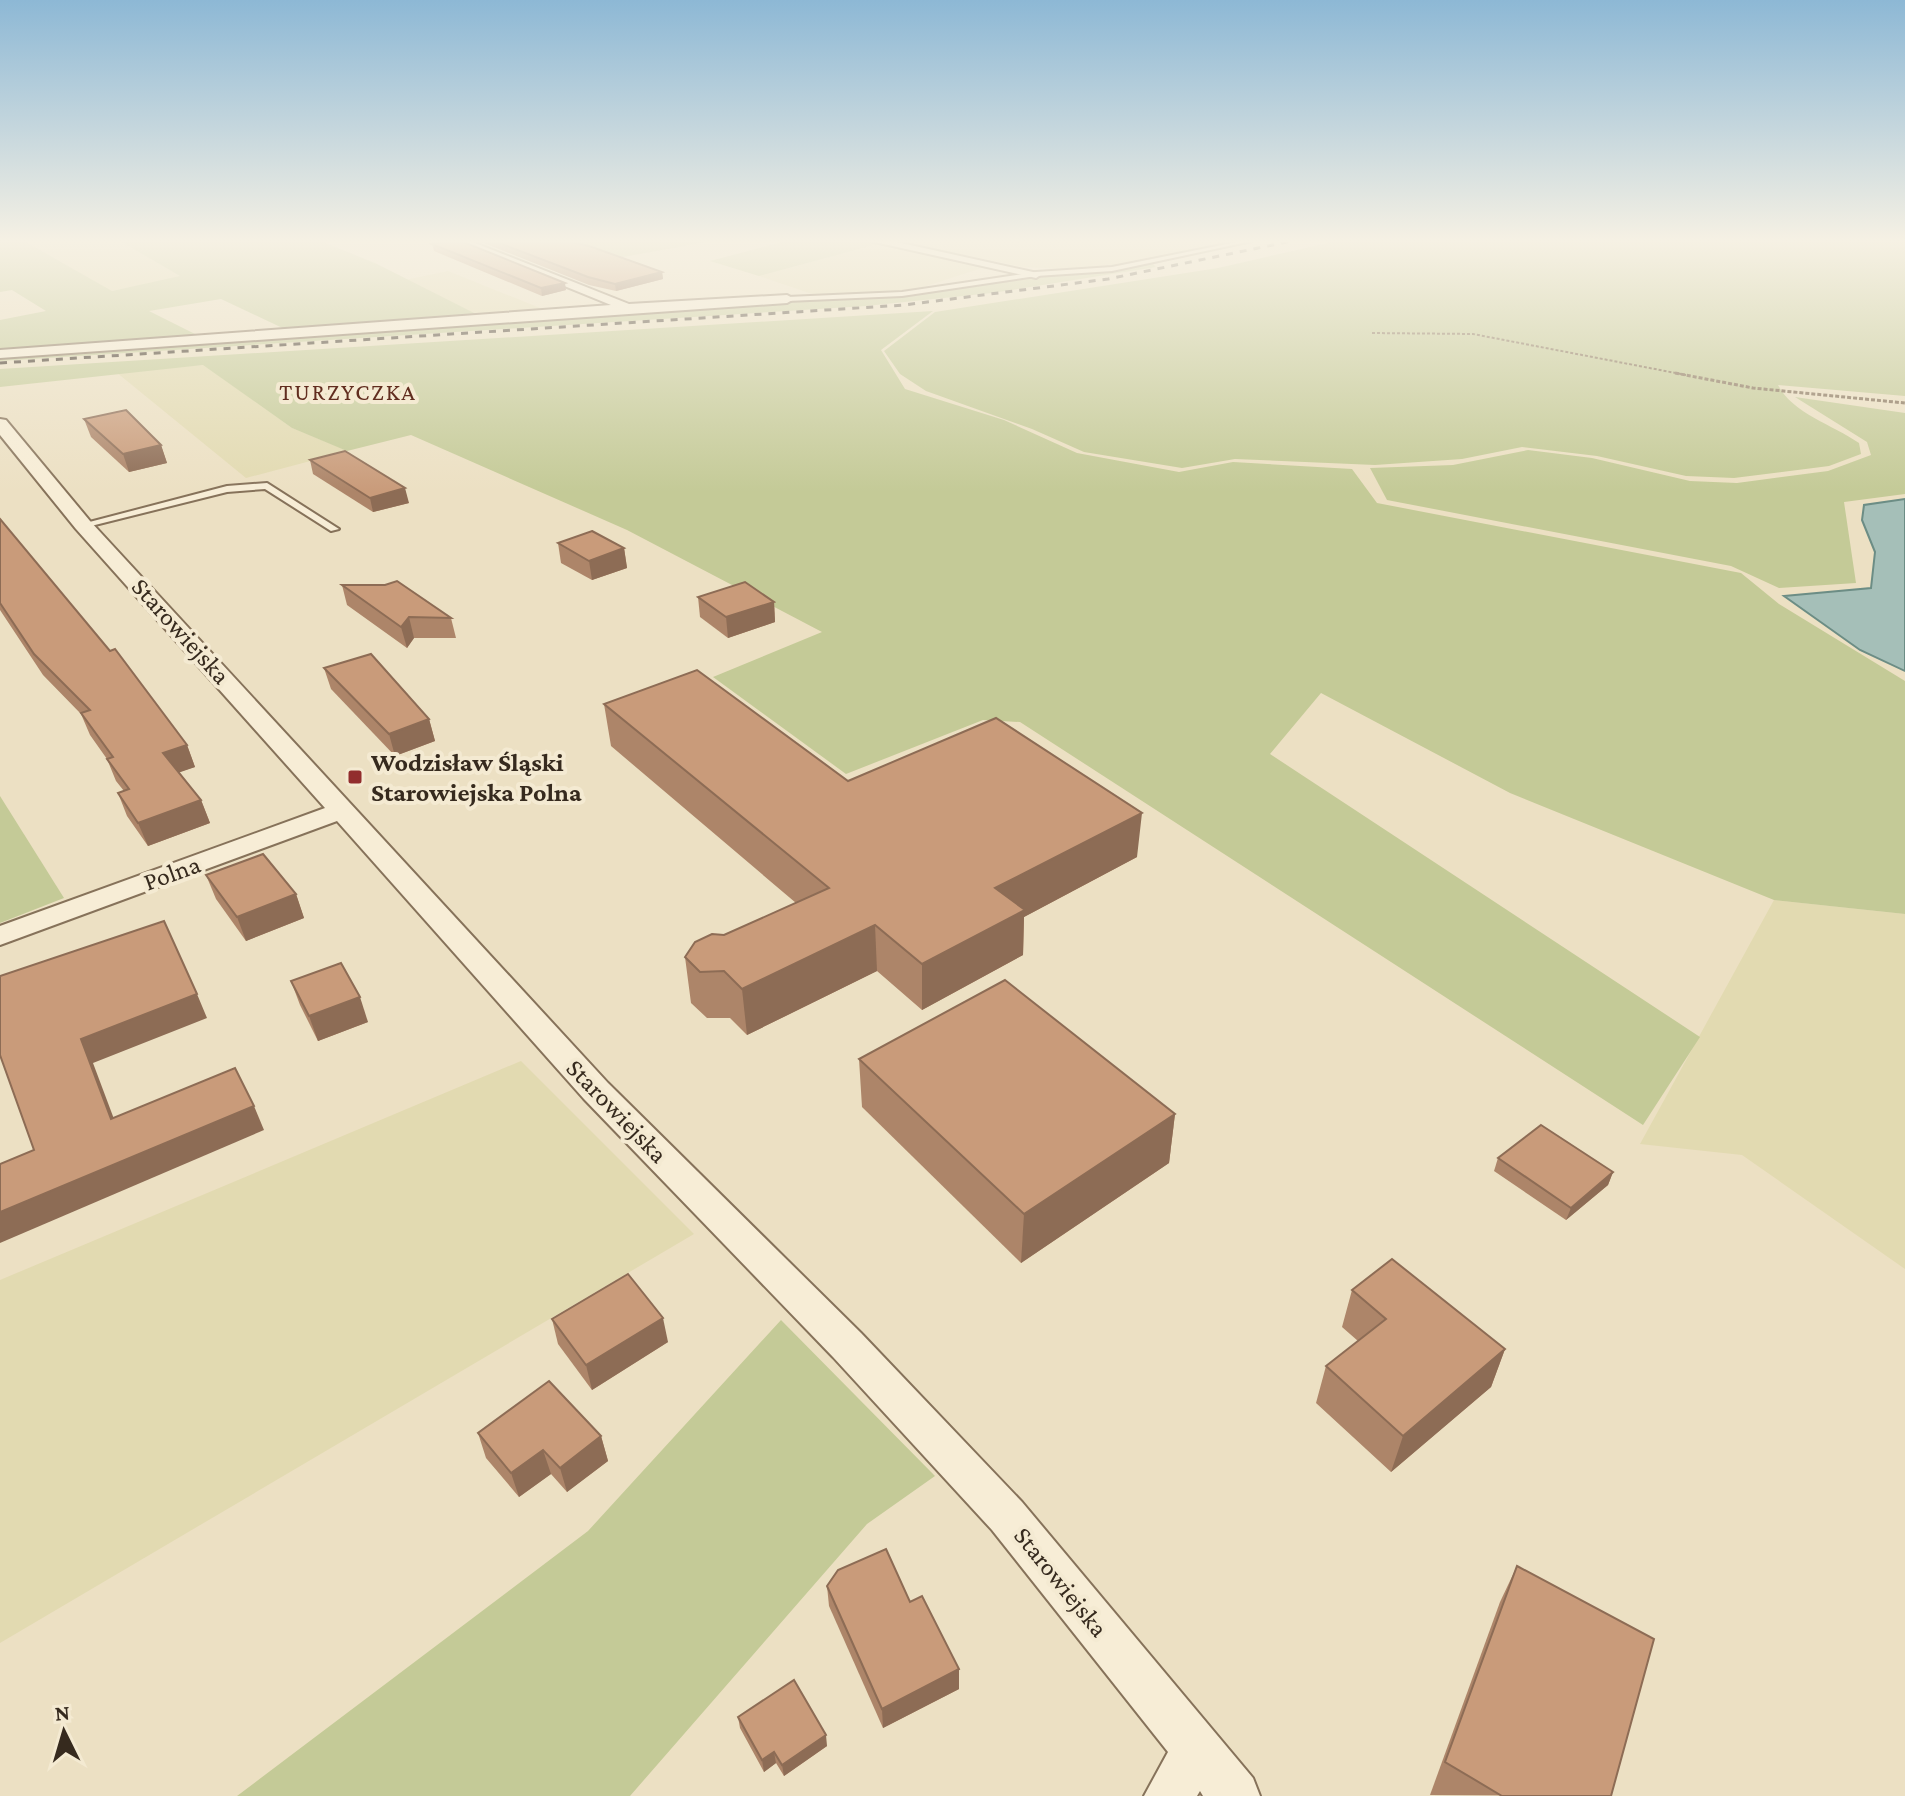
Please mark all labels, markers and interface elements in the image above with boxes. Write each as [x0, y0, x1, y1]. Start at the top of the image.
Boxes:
district label: TURZYCZKA [279, 378, 417, 405]
street label: Starowiejska [126, 572, 236, 690]
place label: Wodzisław Śląski Starowiejska Polna [370, 748, 582, 807]
marker: Wodzisław Śląski Starowiejska Polna [346, 768, 364, 786]
street label: Polna [140, 849, 204, 897]
street label: Starowiejska [561, 1053, 673, 1169]
street label: Starowiejska [1008, 1521, 1114, 1643]
north arrow [24, 1692, 104, 1772]
text: N [54, 1699, 71, 1726]

